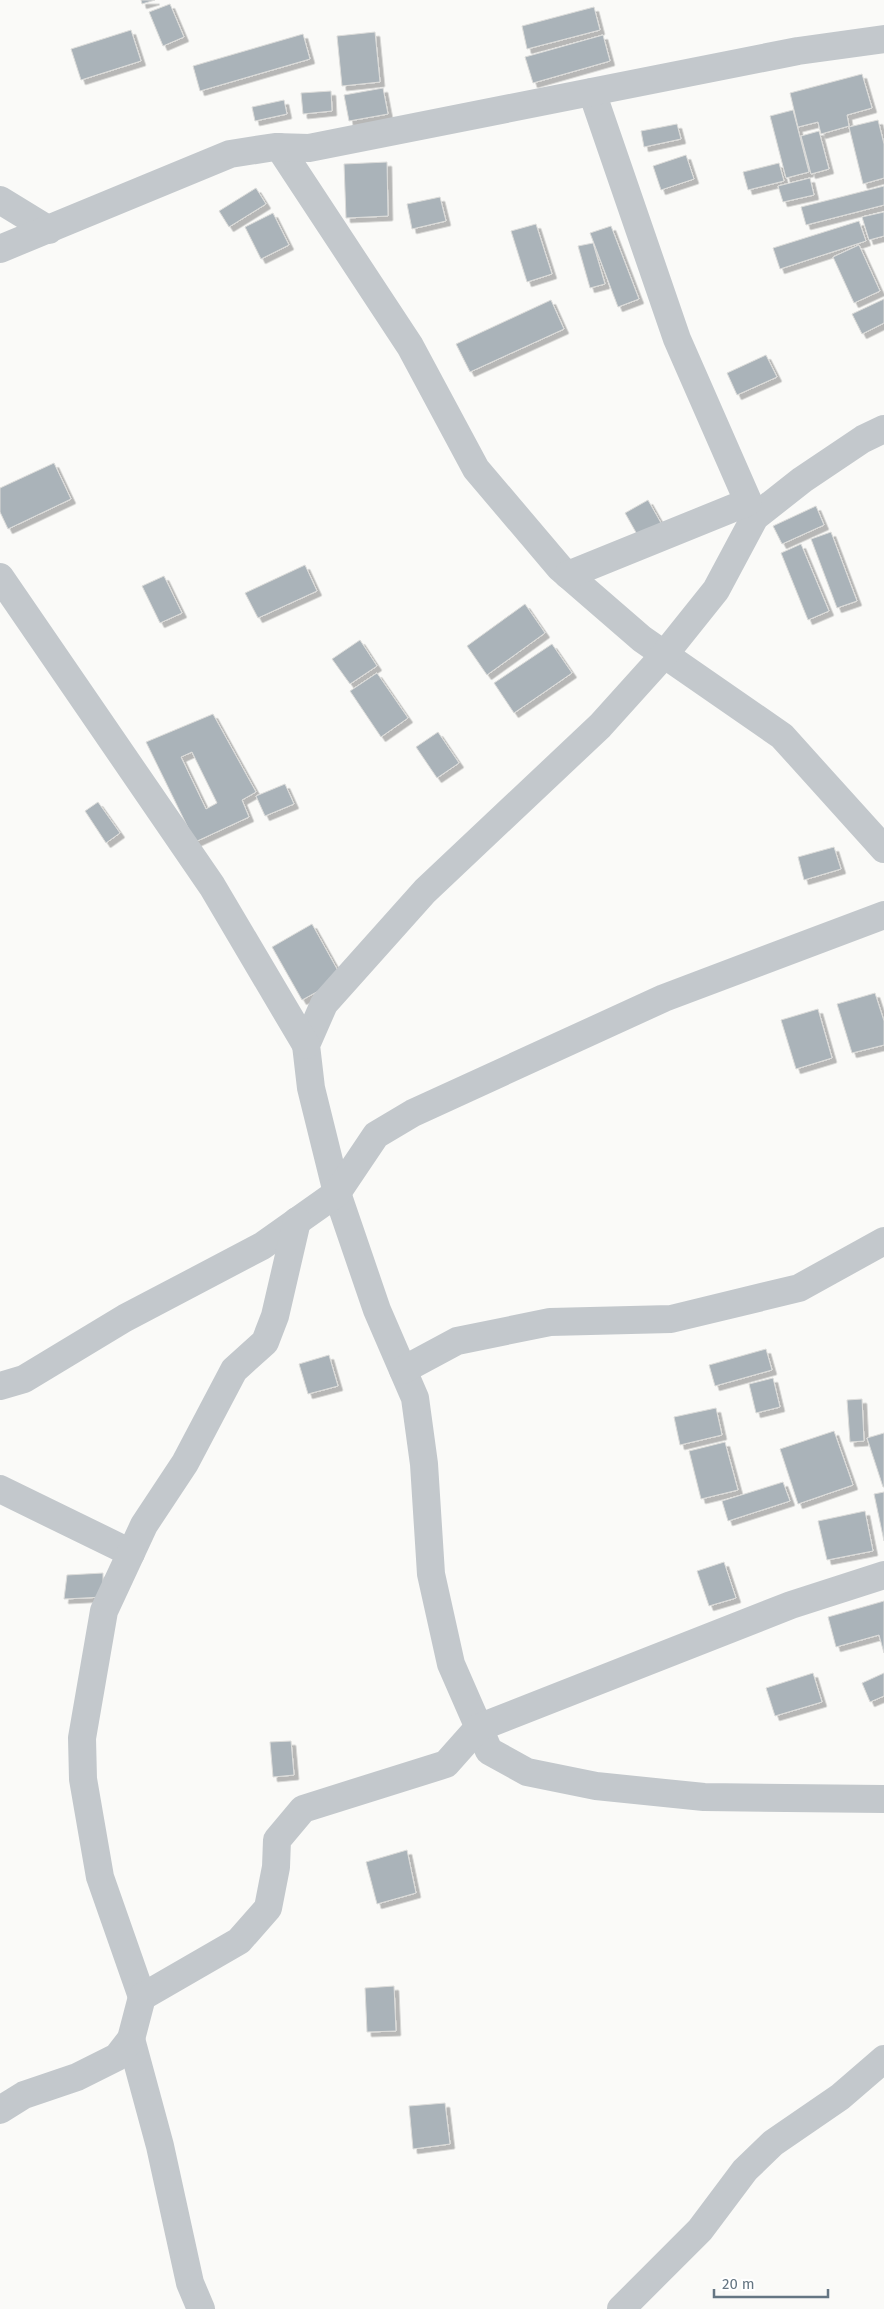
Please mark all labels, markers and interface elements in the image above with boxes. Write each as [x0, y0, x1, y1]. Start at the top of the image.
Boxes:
scale bar [714, 2266, 828, 2298]
text: 20 m [722, 2275, 755, 2293]

